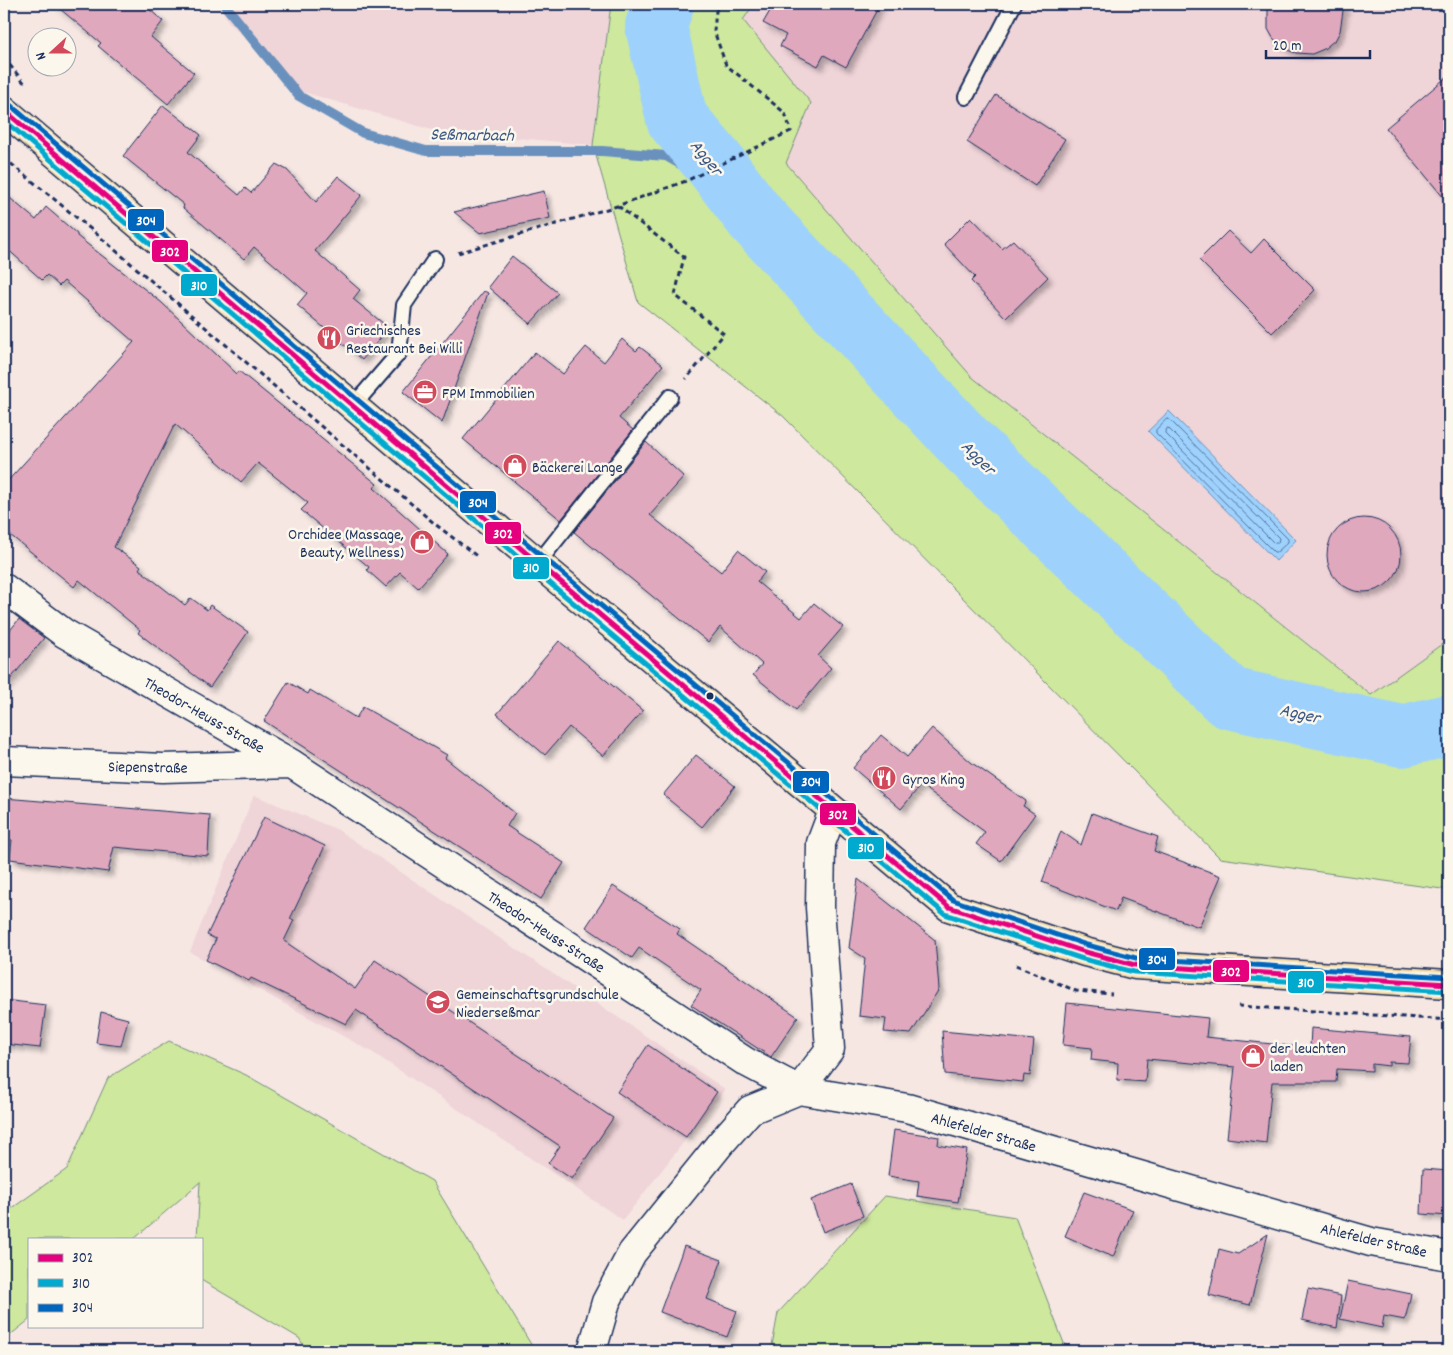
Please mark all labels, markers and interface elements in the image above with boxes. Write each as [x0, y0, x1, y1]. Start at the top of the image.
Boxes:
north arrow [28, 28, 78, 78]
scale bar [1266, 28, 1369, 60]
text: 20 m [1273, 36, 1301, 58]
text: N [31, 49, 52, 63]
water label: Seßmarbach [430, 123, 515, 150]
water label: Agger [683, 135, 729, 184]
line badge: 304 [127, 208, 165, 232]
text: 304 [136, 212, 156, 232]
line badge: 302 [151, 239, 189, 263]
text: 302 [160, 243, 180, 263]
line badge: 310 [180, 273, 218, 297]
text: 310 [191, 277, 207, 297]
place label: Griechisches Restaurant Bei Willi [346, 320, 462, 361]
restaurant icon: Griechisches Restaurant Bei Willi [316, 325, 342, 351]
office icon: FPM Immobilien [412, 379, 438, 405]
place label: FPM Immobilien [442, 383, 535, 406]
water label: Agger [954, 436, 1002, 483]
shop icon: Bäckerei Lange [502, 453, 528, 479]
place label: Bäckerei Lange [532, 457, 623, 480]
line badge: 304 [459, 490, 497, 514]
text: 304 [468, 494, 488, 514]
line badge: 302 [484, 521, 522, 545]
place label: Orchidee (Massage, Beauty, Wellness) [288, 524, 404, 565]
text: 302 [493, 525, 513, 545]
shop icon: Orchidee (Massage, Beauty, Wellness) [409, 529, 435, 555]
line badge: 310 [512, 556, 550, 580]
text: 310 [523, 559, 539, 579]
street label: Theodor-Heuss-Straße [139, 672, 268, 760]
unlabelled marker [705, 691, 715, 701]
water label: Agger [1277, 699, 1324, 733]
street label: Siepenstraße [108, 756, 188, 781]
restaurant icon: Gyros King [871, 765, 897, 791]
place label: Gyros King [902, 769, 965, 792]
line badge: 304 [792, 770, 830, 794]
text: 304 [801, 773, 821, 793]
line badge: 302 [819, 802, 857, 826]
text: 302 [828, 806, 848, 826]
line badge: 310 [847, 836, 885, 860]
text: 310 [858, 839, 874, 859]
street label: Theodor-Heuss-Straße [482, 886, 609, 980]
line badge: 304 [1138, 947, 1176, 971]
text: 304 [1147, 951, 1167, 971]
line badge: 302 [1212, 959, 1250, 983]
text: 302 [1221, 963, 1241, 983]
line badge: 310 [1287, 970, 1325, 994]
text: 310 [1298, 974, 1314, 994]
place label: Gemeinschaftsgrundschule Niederseßmar [456, 984, 619, 1025]
school or university icon: Gemeinschaftsgrundschule Niederseßmar [425, 989, 451, 1015]
place label: der leuchten laden [1270, 1038, 1346, 1079]
shop icon: der leuchten laden [1240, 1043, 1266, 1069]
street label: Ahlefelder Straße [928, 1107, 1039, 1159]
street label: Ahlefelder Straße [1318, 1218, 1429, 1265]
legend [28, 1238, 202, 1328]
text: 302 [72, 1248, 93, 1270]
text: 310 [72, 1274, 90, 1296]
text: 304 [72, 1298, 93, 1320]

